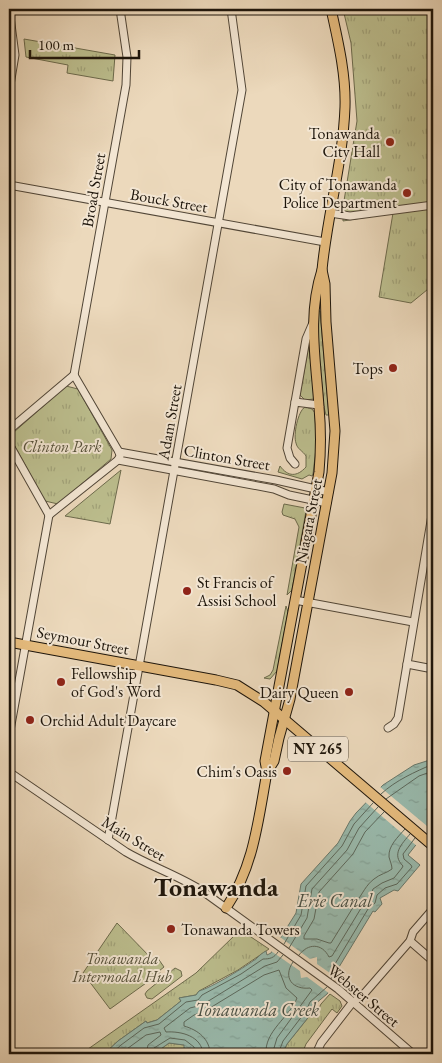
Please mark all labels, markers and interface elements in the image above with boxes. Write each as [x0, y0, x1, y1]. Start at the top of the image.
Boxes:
scale bar [30, 28, 139, 60]
text: 100 m [38, 35, 75, 54]
place label: Tonawanda City Hall [308, 123, 381, 162]
marker: Tonawanda City Hall [384, 136, 396, 148]
street label: Broad Street [77, 151, 110, 229]
place label: City of Tonawanda Police Department [279, 174, 398, 213]
street label: Bouck Street [129, 183, 209, 218]
marker: City of Tonawanda Police Department [401, 187, 413, 199]
place label: Tops [353, 358, 383, 379]
marker: Tops [387, 362, 399, 374]
street label: Adam Street [152, 383, 186, 462]
park label: Clinton Park [22, 436, 102, 457]
street label: Clinton Street [182, 440, 272, 475]
street label: Niagara Street [290, 477, 327, 566]
place label: St Francis of Assisi School [196, 572, 276, 611]
marker: St Francis of Assisi School [181, 585, 193, 597]
street label: Seymour Street [35, 621, 131, 660]
place label: Fellowship of God's Word [71, 663, 162, 702]
marker: Fellowship of God's Word [55, 676, 67, 688]
place label: Dairy Queen [260, 682, 340, 703]
marker: Dairy Queen [343, 686, 355, 698]
place label: Orchid Adult Daycare [40, 710, 176, 731]
marker: Orchid Adult Daycare [24, 714, 36, 726]
road number: NY 265 [288, 736, 348, 762]
place label: Chim's Oasis [197, 761, 277, 782]
marker: Chim's Oasis [281, 765, 293, 777]
street label: Main Street [98, 811, 170, 866]
district label: Tonawanda [154, 870, 279, 904]
water label: Erie Canal [297, 889, 373, 912]
place label: Tonawanda Towers [181, 919, 300, 940]
marker: Tonawanda Towers [165, 923, 177, 935]
park label: Tonawanda Intermodal Hub [71, 948, 173, 987]
street label: Webster Street [323, 959, 404, 1032]
water label: Tonawanda Creek [195, 998, 319, 1021]

